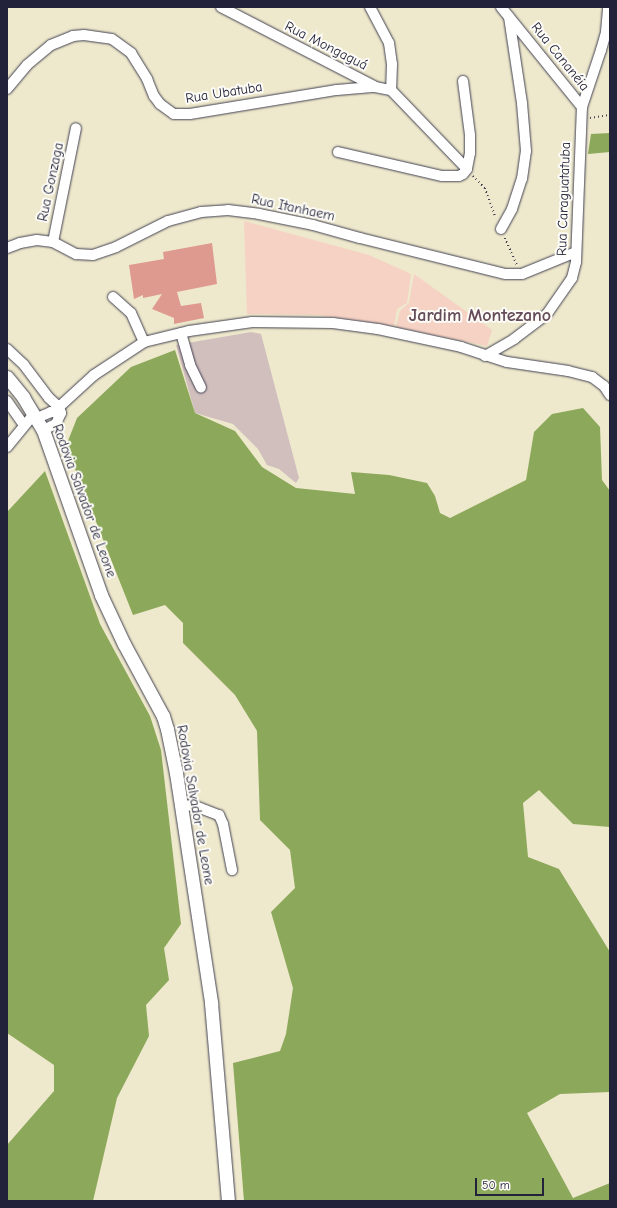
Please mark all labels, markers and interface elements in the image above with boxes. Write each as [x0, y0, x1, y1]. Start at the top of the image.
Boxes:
street label: Rua Mongaguá [282, 18, 370, 74]
street label: Rua Cananéia [527, 19, 593, 95]
street label: Rua Ubatuba [184, 79, 264, 107]
street label: Rua Gonzaga [34, 141, 68, 223]
street label: Rua Caraguatatuba [554, 142, 574, 256]
street label: Rua Itanhaem [250, 191, 336, 225]
district label: Jardim Montezano [409, 305, 551, 327]
street label: Rodovia Salvador de Leone [48, 422, 120, 580]
street label: Rodovia Salvador de Leone [173, 724, 217, 886]
scale bar [477, 1170, 546, 1196]
text: 50 m [482, 1178, 510, 1192]

